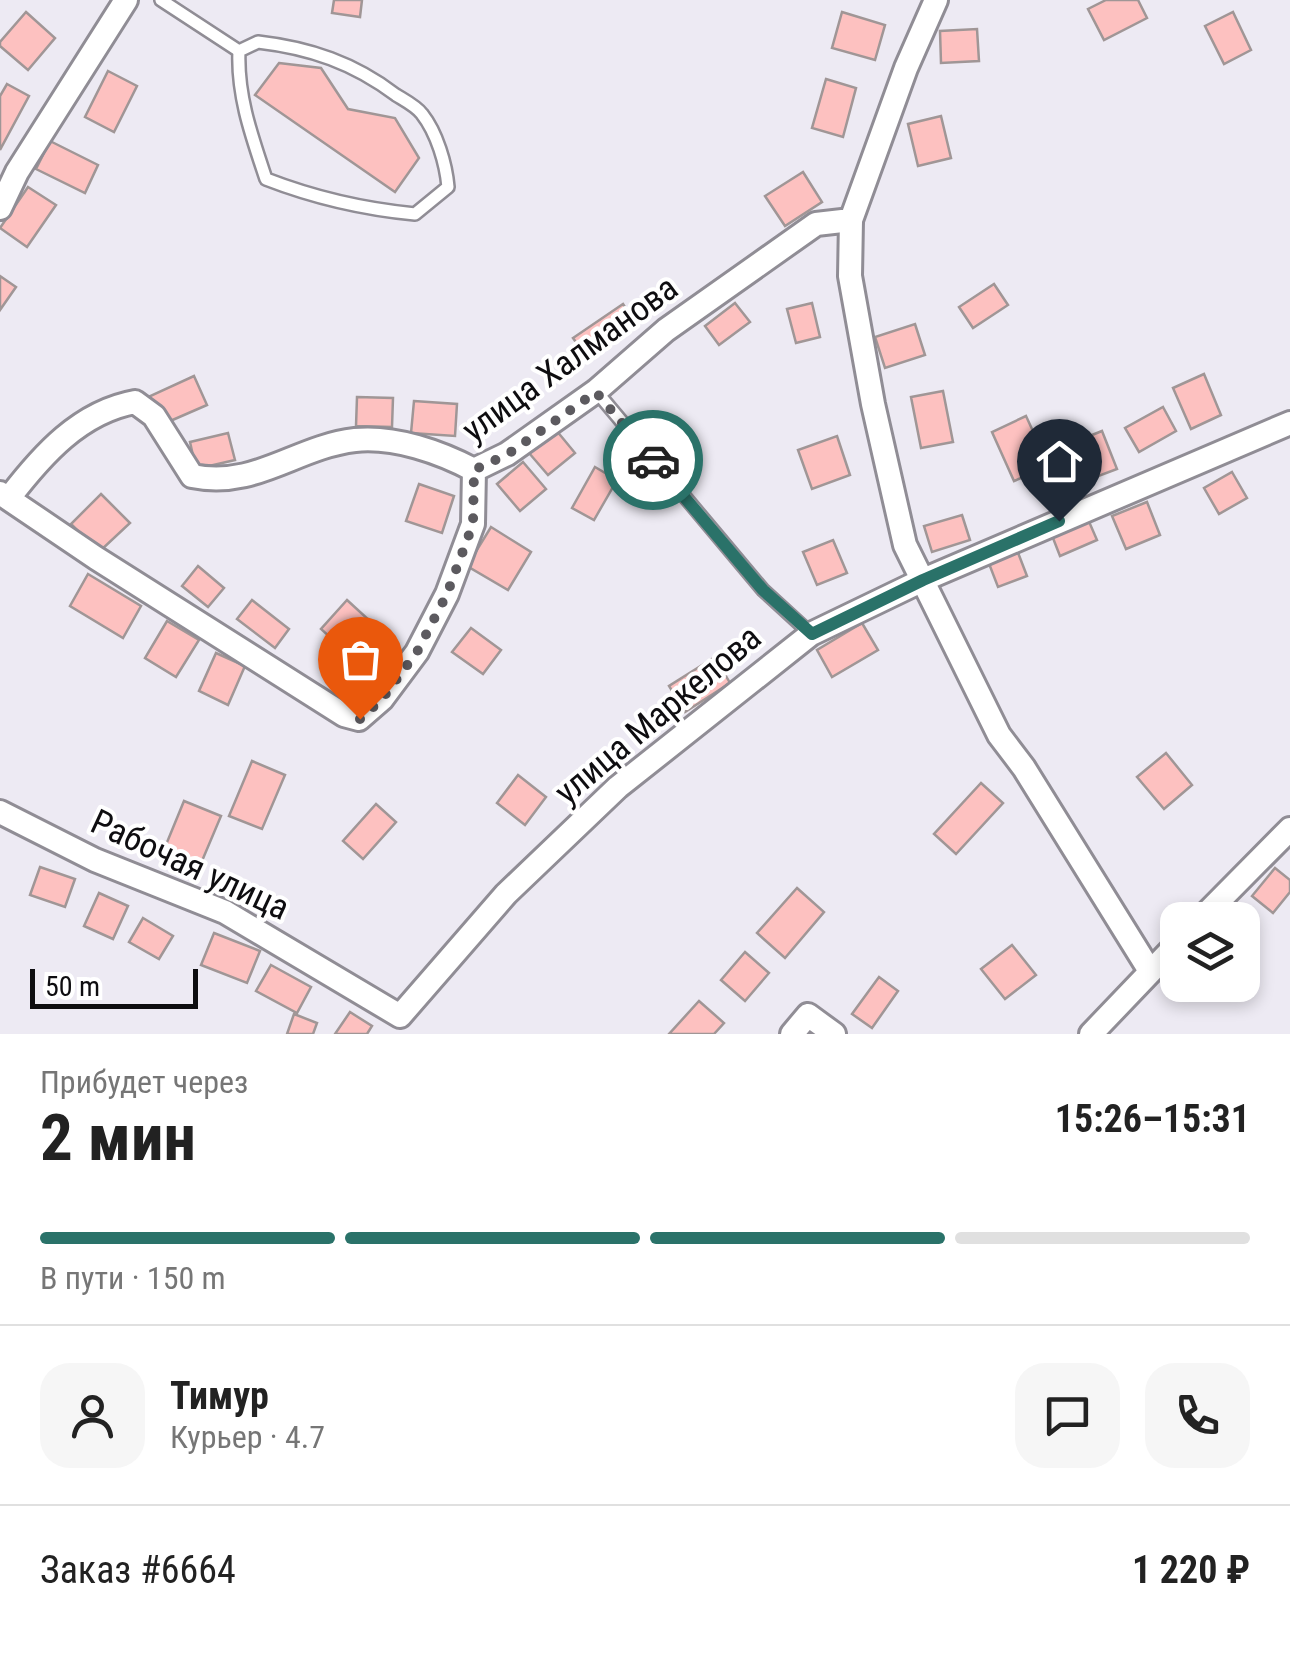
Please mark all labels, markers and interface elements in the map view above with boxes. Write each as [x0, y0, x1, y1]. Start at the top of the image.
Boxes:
street label: улица Халманова [454, 267, 686, 451]
courier [603, 410, 703, 510]
pin [1017, 419, 1102, 522]
icon: car [626, 433, 681, 488]
icon: home [1032, 434, 1087, 489]
pin [318, 617, 403, 720]
street label: улица Маркелова [547, 617, 769, 813]
icon: bag [333, 632, 388, 687]
street label: Рабочая улица [85, 801, 295, 929]
map controls [1160, 902, 1260, 1002]
button: layers [1160, 902, 1260, 1002]
scale bar [30, 964, 198, 1008]
text: 50 m [45, 970, 100, 1003]
text: Прибудет через [40, 1063, 248, 1101]
text: 15:26–15:31 [1055, 1097, 1250, 1141]
text: 2 мин [40, 1100, 196, 1176]
text: В пути · 150 m [40, 1259, 226, 1297]
button: person [40, 1363, 145, 1468]
button: chat [1015, 1363, 1120, 1468]
button: phone [1145, 1363, 1250, 1468]
text: Тимур [170, 1374, 269, 1418]
text: Курьер · 4.7 [170, 1418, 325, 1456]
text: Заказ #6664 [40, 1548, 236, 1592]
text: 1 220 ₽ [1132, 1548, 1250, 1592]

